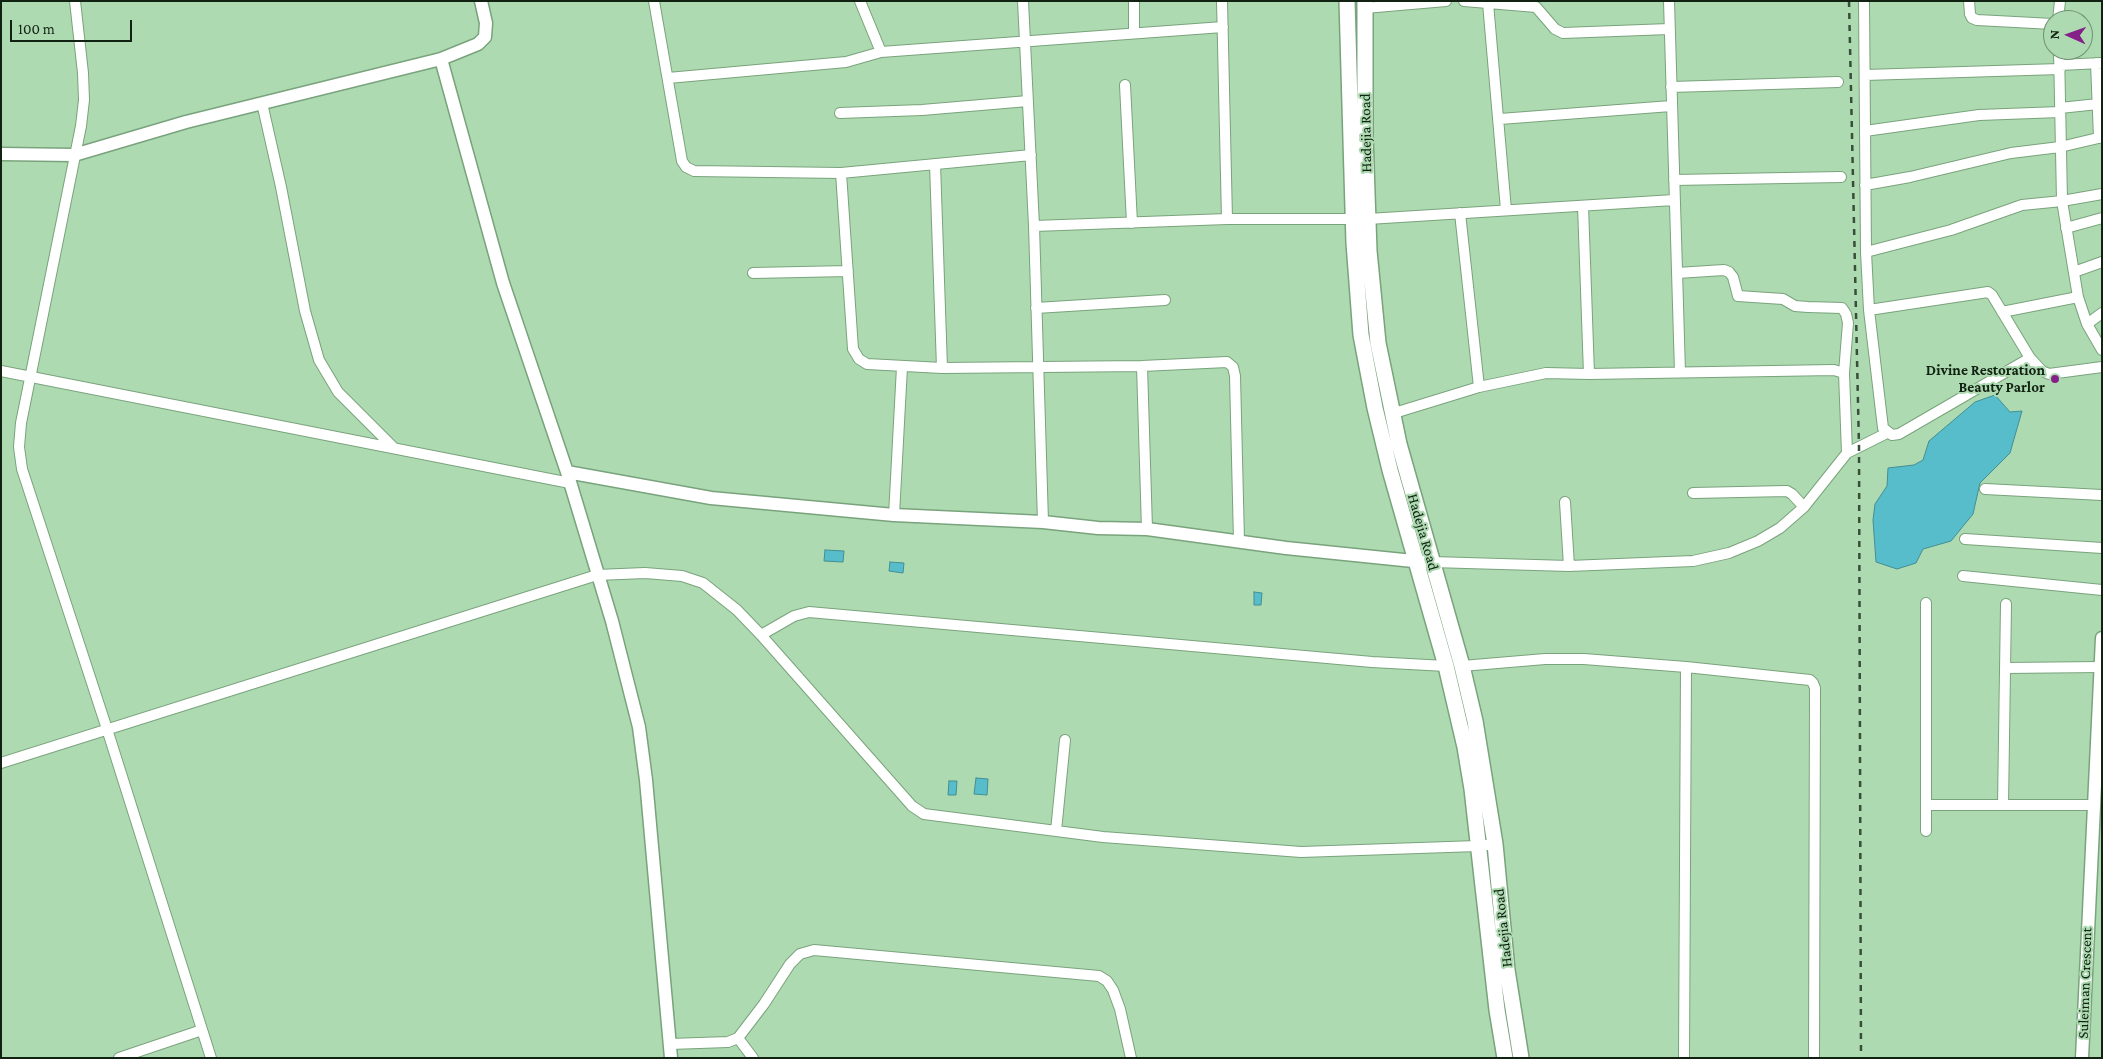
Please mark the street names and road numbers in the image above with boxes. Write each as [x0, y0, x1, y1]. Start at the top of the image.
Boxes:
street label: Hadejia Road [1356, 93, 1376, 173]
street label: Hadejia Road [1403, 492, 1443, 572]
street label: Hadejia Road [1490, 888, 1516, 968]
street label: Suleiman Crescent [2074, 927, 2096, 1039]

